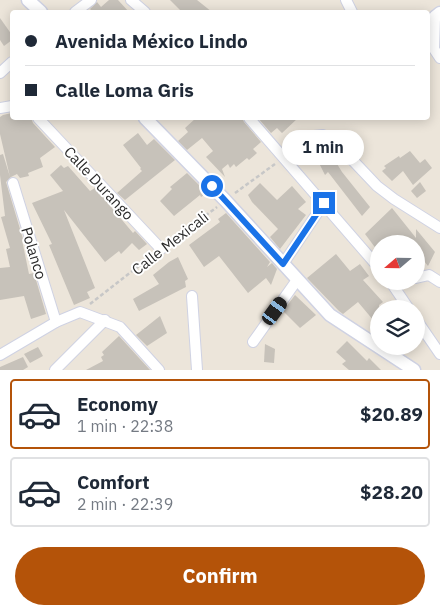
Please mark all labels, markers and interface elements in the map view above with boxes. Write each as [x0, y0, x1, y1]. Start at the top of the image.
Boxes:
text: Avenida México Lindo [55, 29, 248, 53]
text: Calle Loma Gris [55, 78, 194, 102]
callout: 1 min [283, 130, 365, 166]
text: 1 min [302, 137, 344, 157]
street label: Calle Durango [60, 142, 138, 224]
route start [201, 175, 223, 197]
route end [313, 192, 335, 214]
street label: Calle Mexicali [128, 207, 212, 279]
street label: Polanco [17, 225, 51, 281]
north arrow [370, 235, 425, 290]
map controls [370, 235, 425, 355]
car [260, 294, 289, 328]
button: layers [370, 300, 425, 355]
icon: car [17, 392, 62, 437]
text: Economy [77, 392, 158, 416]
text: $20.89 [360, 402, 423, 426]
text: 1 min · 22:38 [77, 416, 173, 436]
icon: car [17, 470, 62, 515]
text: Comfort [77, 470, 150, 494]
text: $28.20 [360, 480, 423, 504]
text: 2 min · 22:39 [77, 494, 173, 514]
button: Confirm [15, 547, 425, 605]

